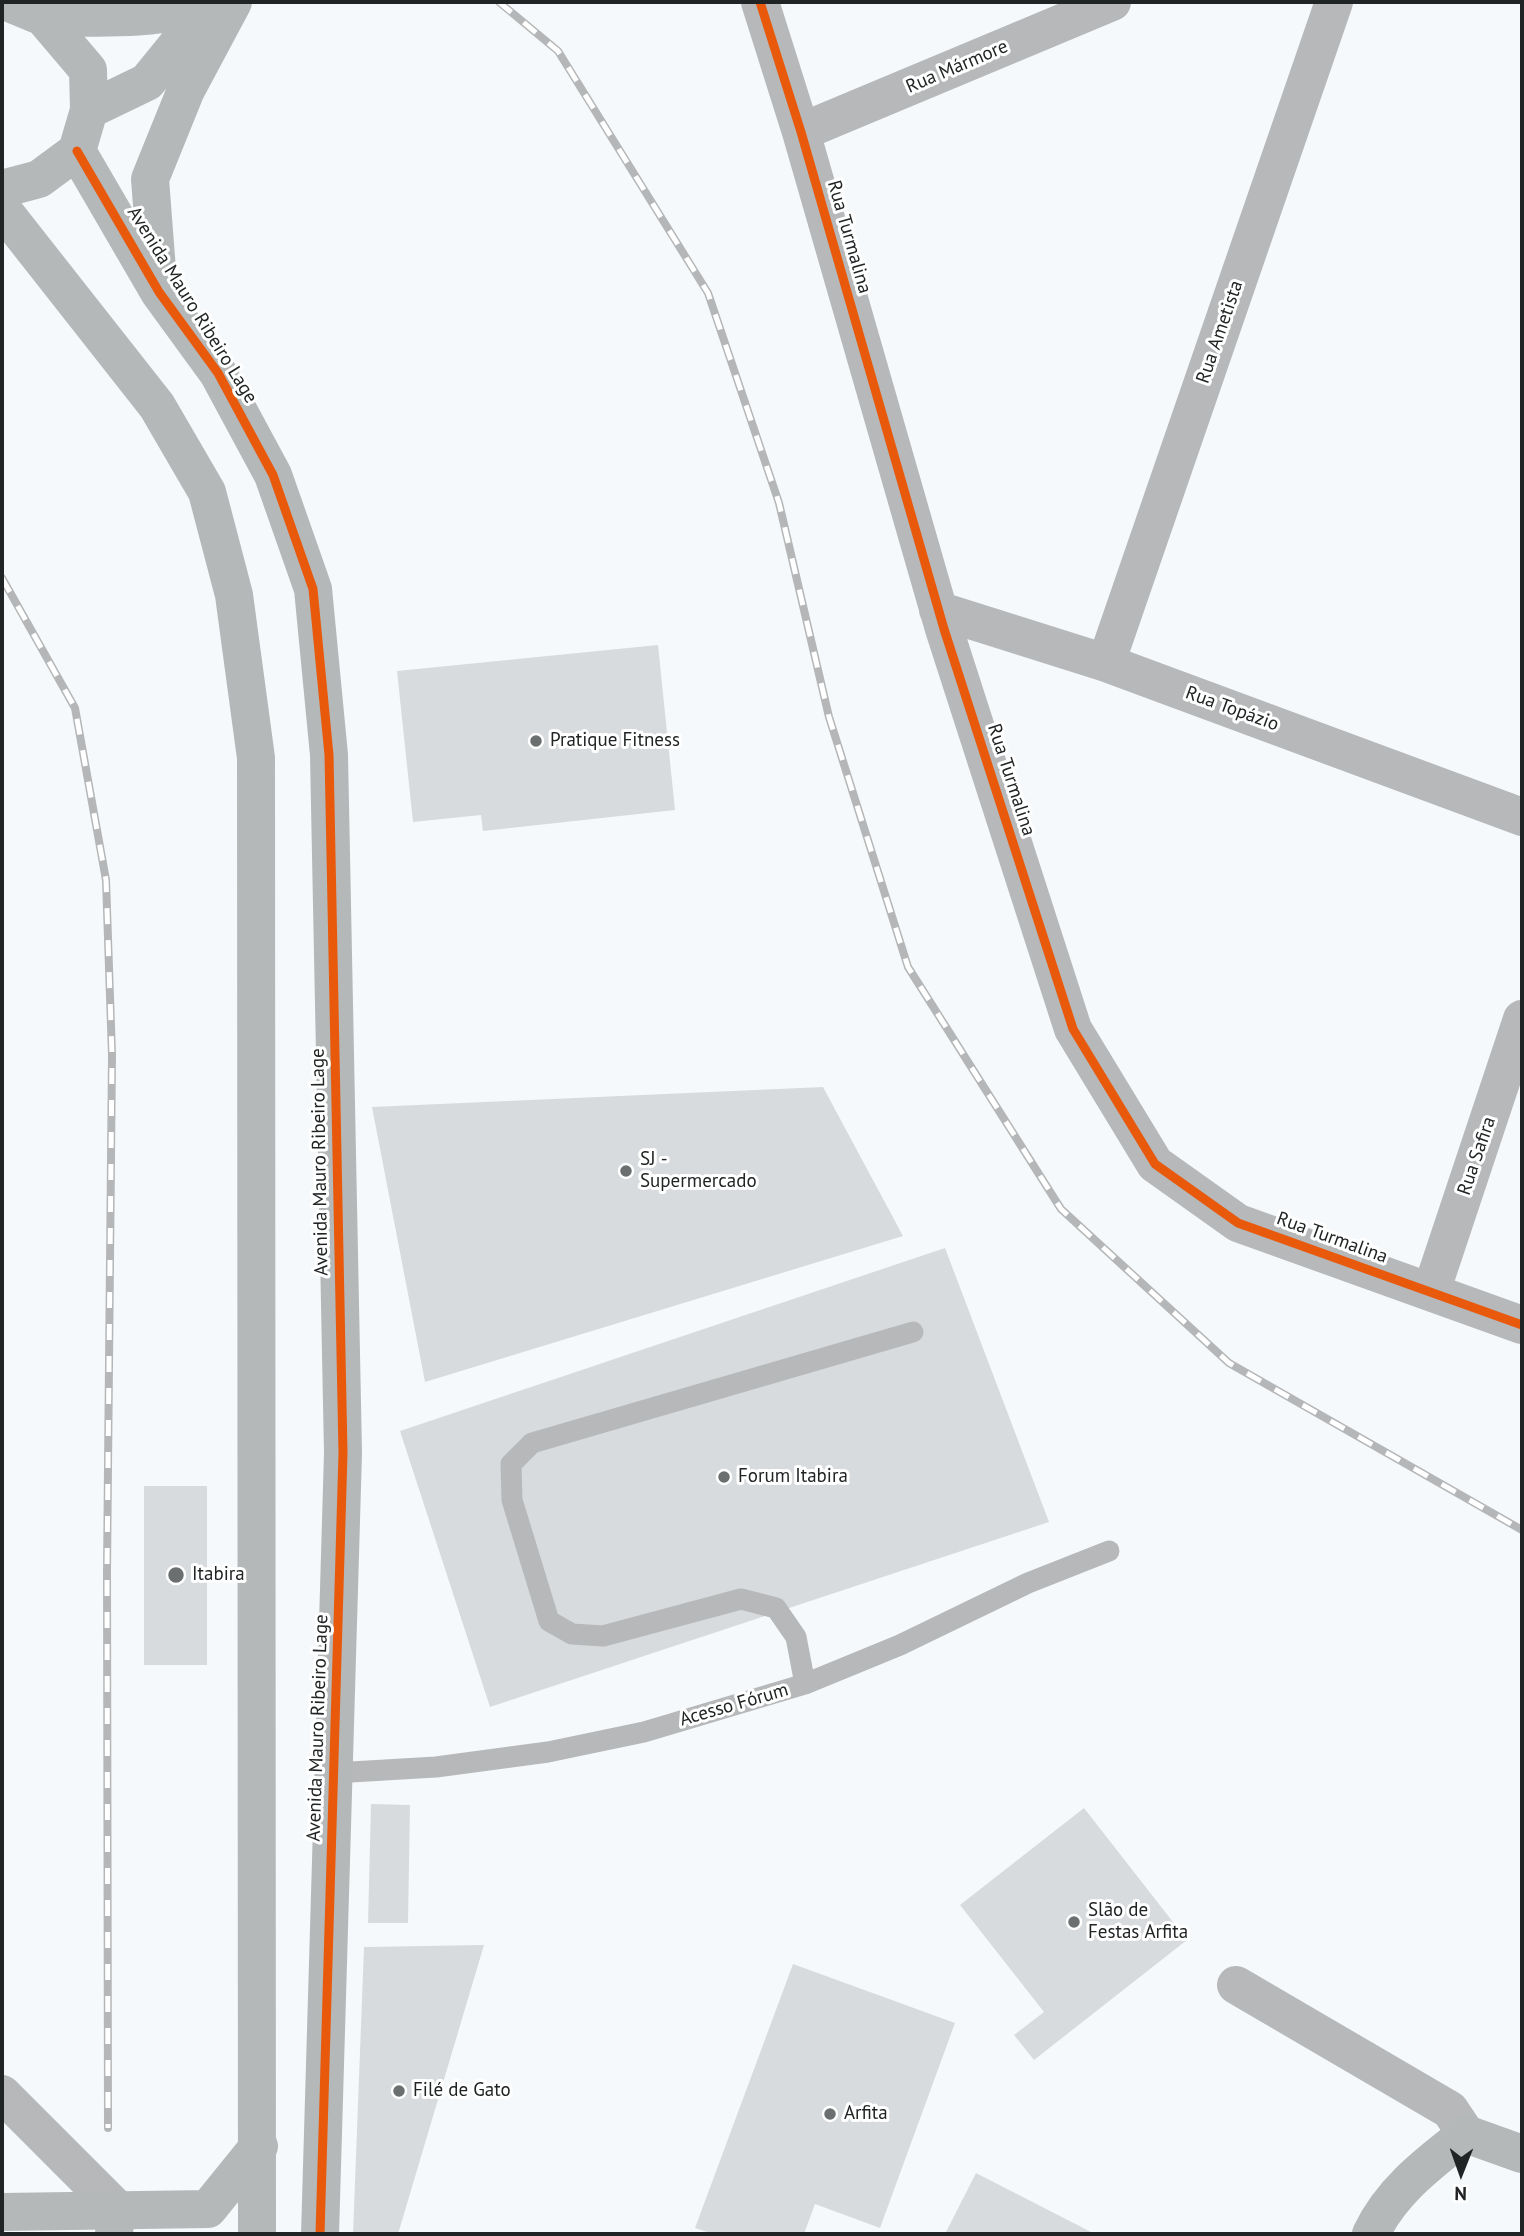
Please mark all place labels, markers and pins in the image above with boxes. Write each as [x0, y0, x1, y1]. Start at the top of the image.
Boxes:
place label: Pratique Fitness [550, 730, 680, 752]
marker: Pratique Fitness [528, 733, 544, 749]
place label: SJ - Supermercado [640, 1149, 757, 1193]
marker: SJ - Supermercado [618, 1163, 634, 1179]
place label: Forum Itabira [738, 1466, 848, 1488]
marker: Forum Itabira [716, 1469, 732, 1485]
place label: Itabira [192, 1564, 245, 1586]
marker: Itabira [166, 1565, 186, 1585]
place label: Slão de Festas Arfita [1088, 1900, 1188, 1944]
marker: Slão de Festas Arfita [1066, 1914, 1082, 1930]
place label: Filé de Gato [413, 2080, 511, 2102]
marker: Filé de Gato [391, 2083, 407, 2099]
place label: Arfita [844, 2103, 888, 2125]
marker: Arfita [822, 2106, 838, 2122]

